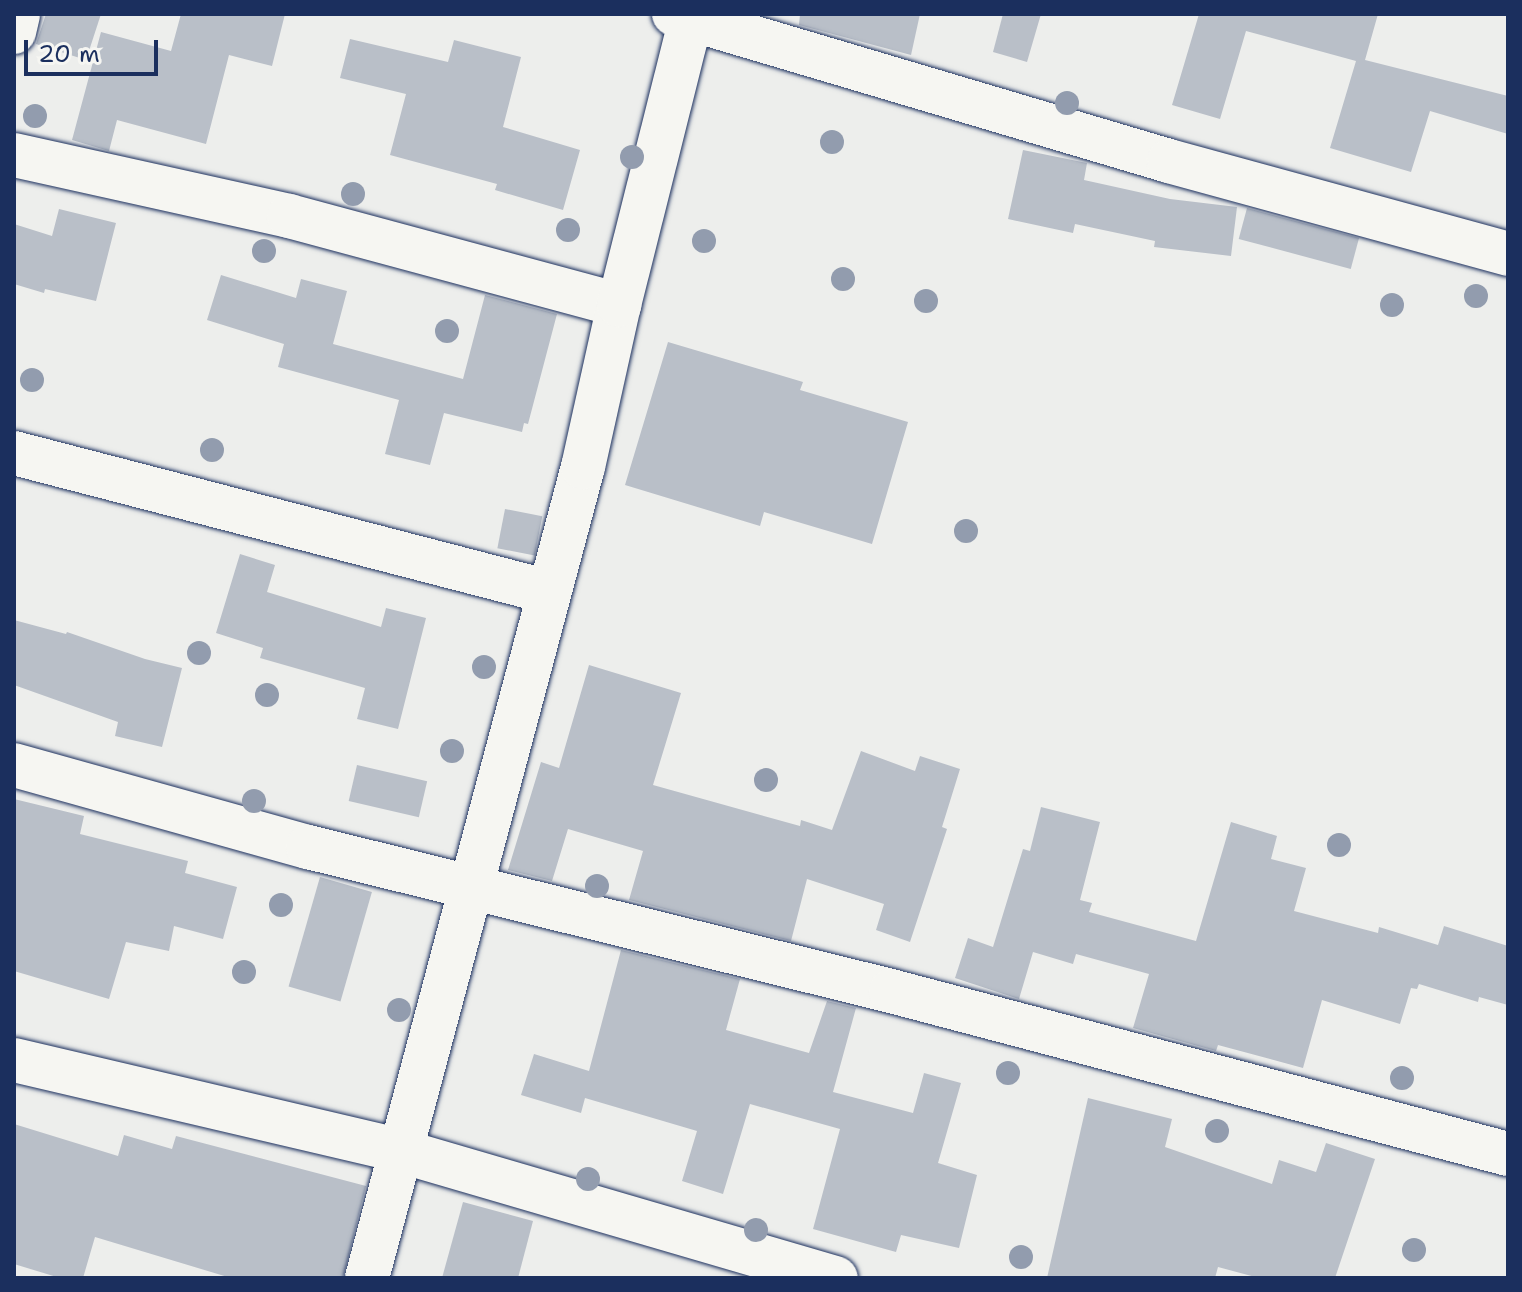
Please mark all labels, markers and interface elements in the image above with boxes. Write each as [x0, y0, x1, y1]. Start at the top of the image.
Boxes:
scale bar [28, 24, 162, 74]
text: 20 m [38, 38, 100, 70]

